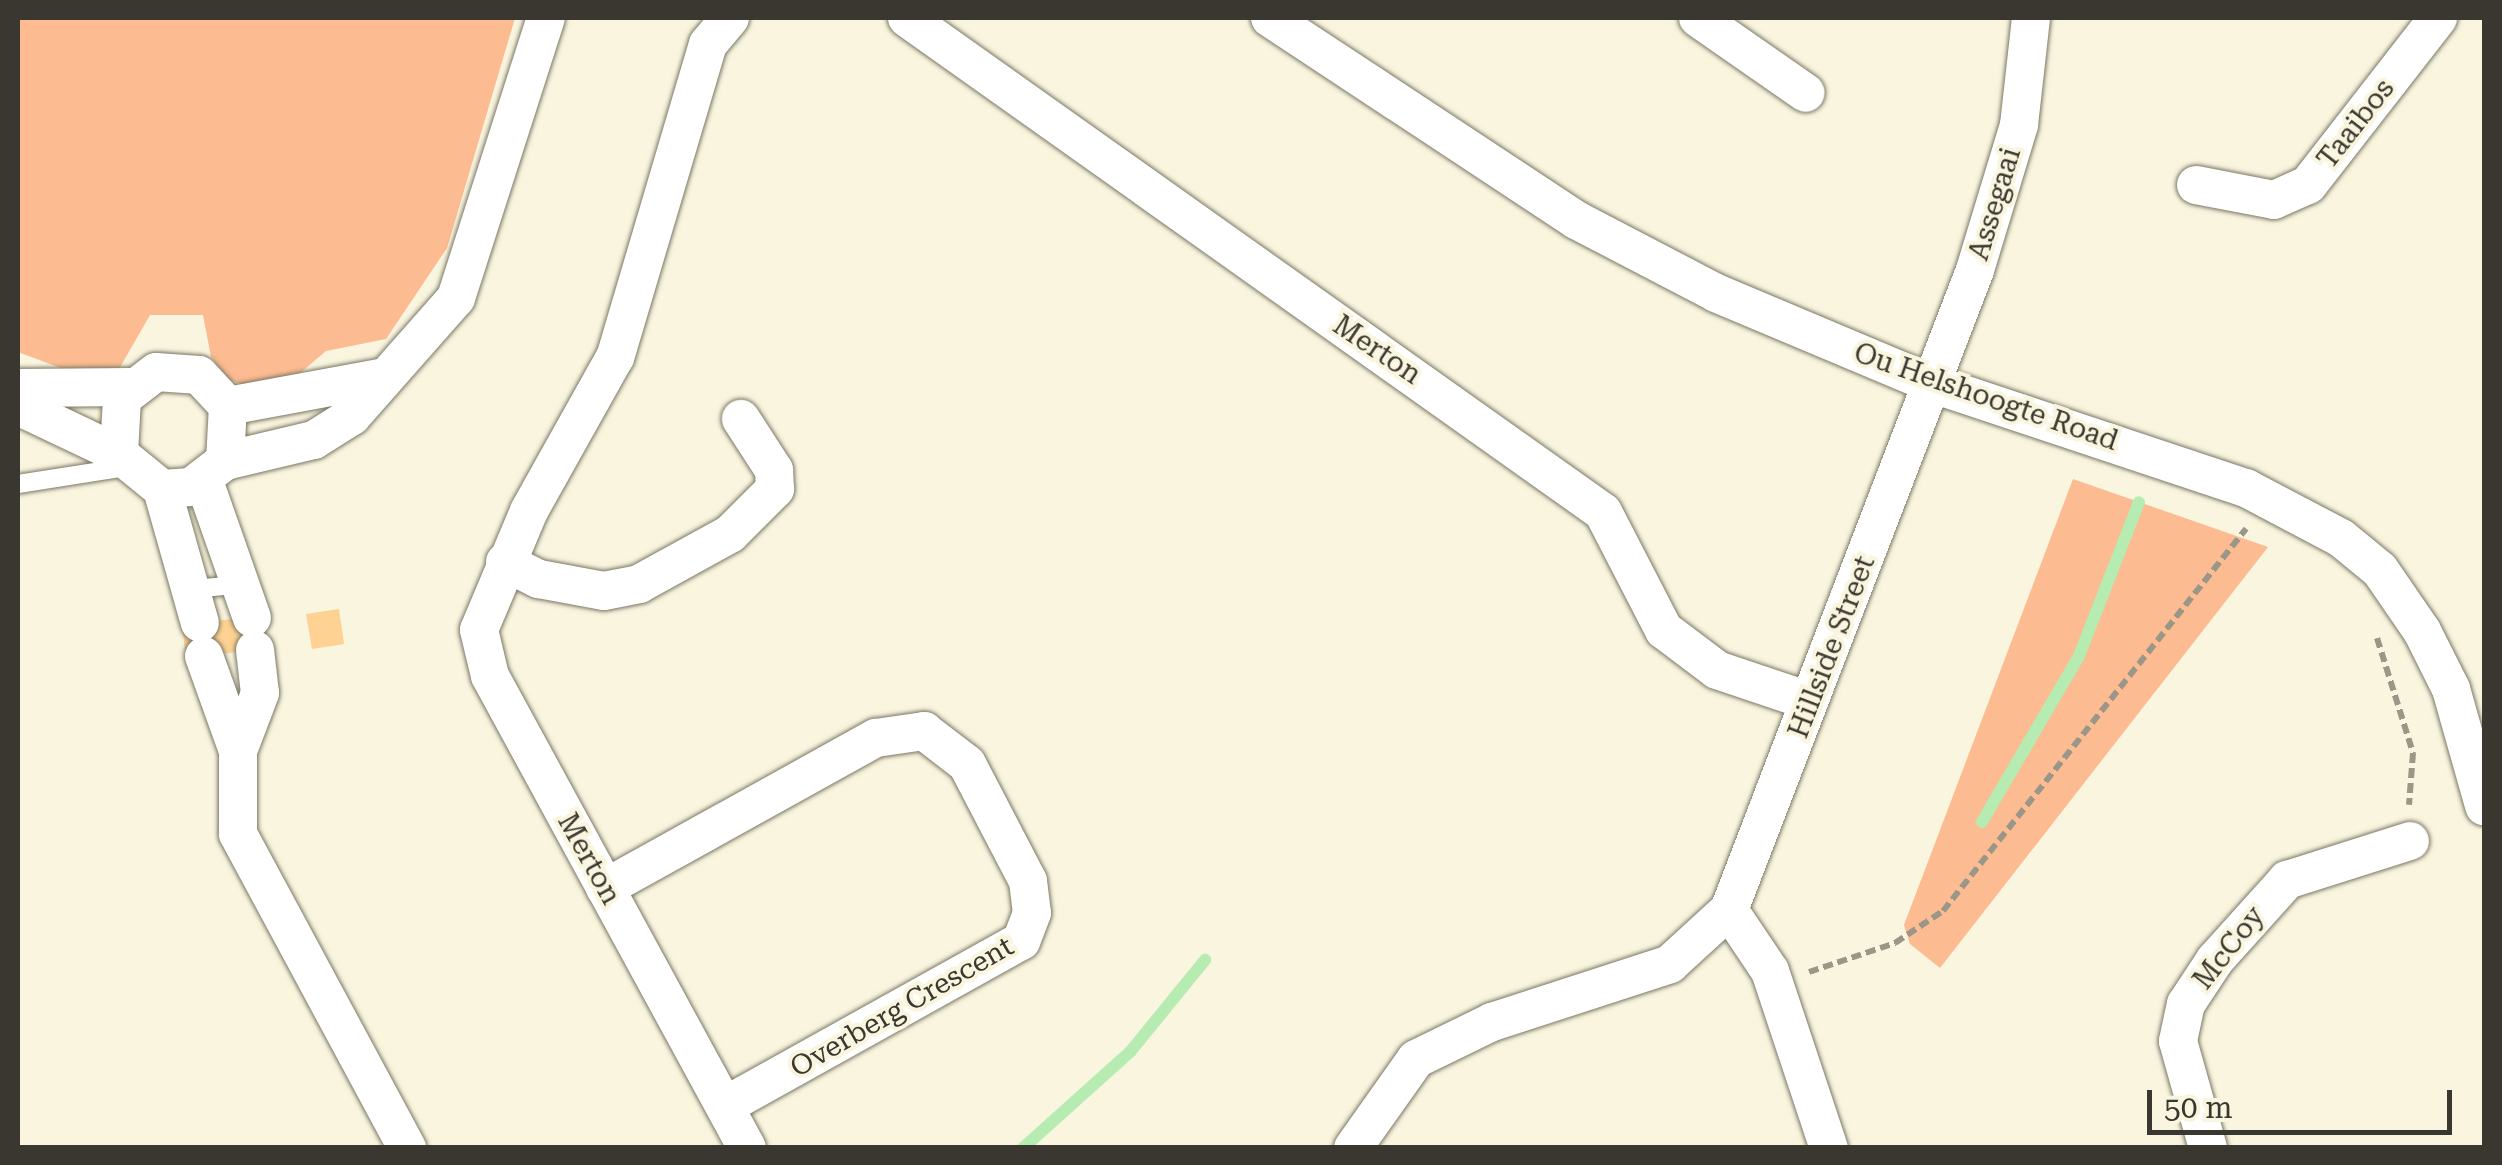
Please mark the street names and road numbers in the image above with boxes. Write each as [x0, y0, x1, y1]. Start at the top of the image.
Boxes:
street label: Taaibos [2311, 72, 2401, 176]
street label: Assegaai [1962, 144, 2028, 264]
street label: Merton [1327, 308, 1427, 392]
street label: Ou Helshoogte Road [1850, 336, 2122, 458]
street label: Hillside Street [1782, 551, 1882, 743]
street label: Merton [550, 808, 628, 910]
street label: McCoy [2186, 900, 2272, 996]
street label: Overberg Crescent [785, 929, 1019, 1085]

